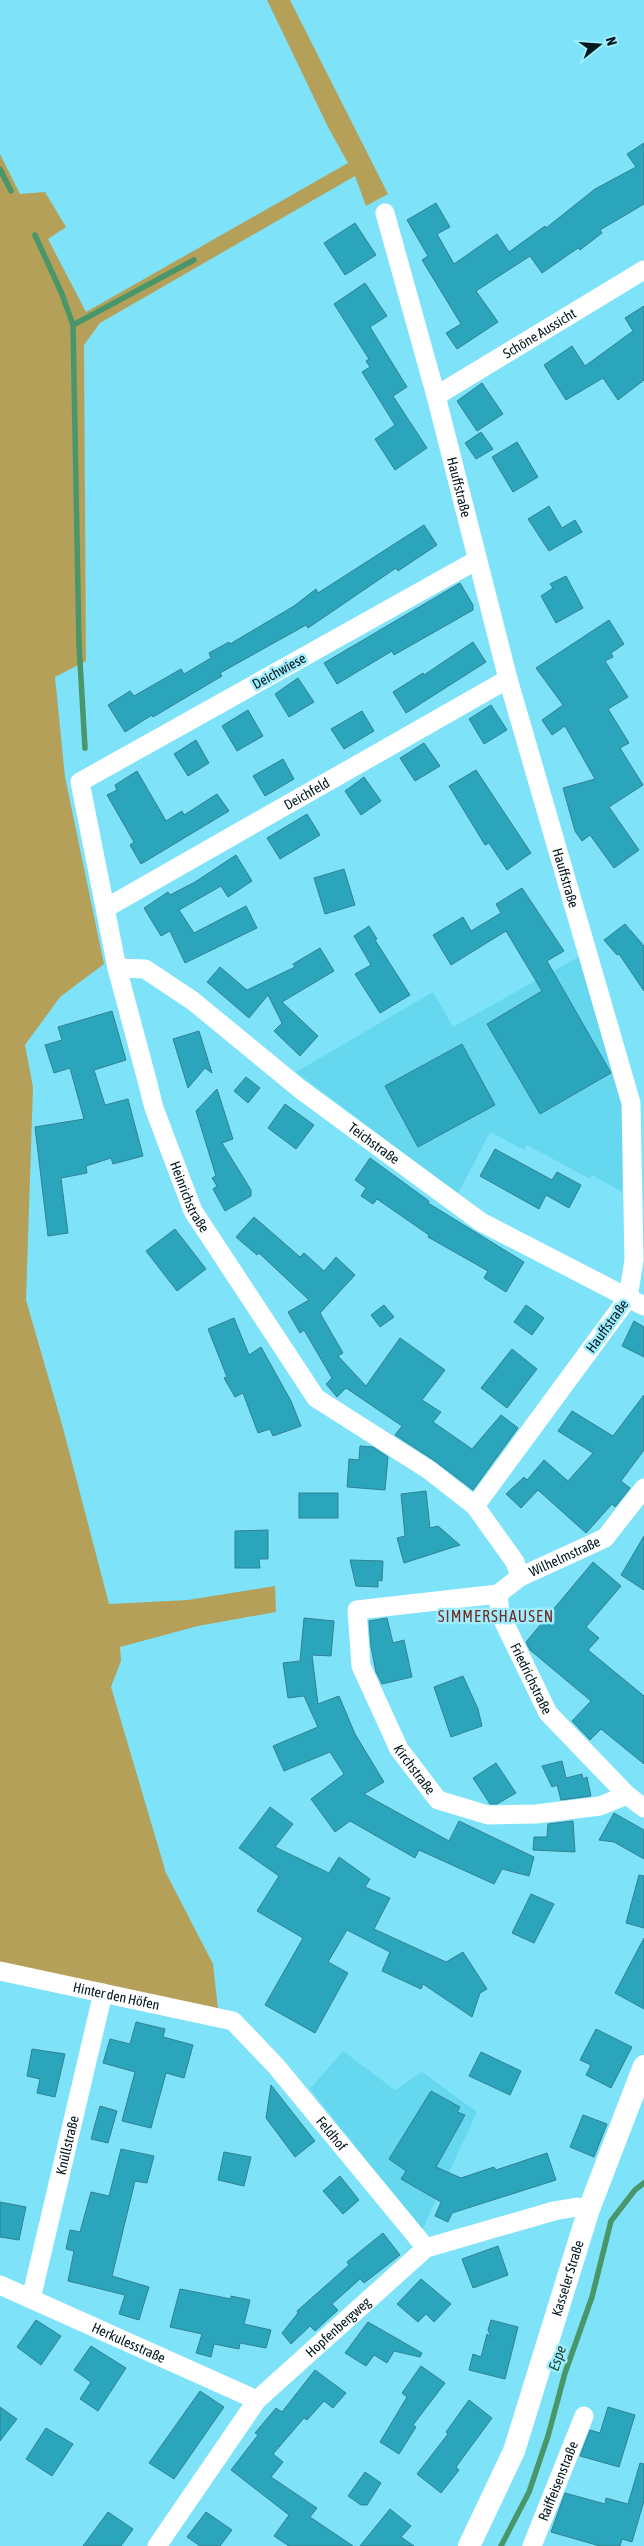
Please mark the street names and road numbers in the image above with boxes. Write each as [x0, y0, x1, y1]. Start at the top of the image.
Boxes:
street label: Schöne Aussicht [500, 305, 579, 361]
street label: Hauffstraße [444, 455, 474, 519]
street label: Deichwiese [249, 650, 309, 692]
street label: Deichfeld [281, 774, 332, 813]
street label: Hauffstraße [549, 846, 582, 910]
street label: Teichstraße [345, 1119, 403, 1167]
street label: Heinrichstraße [167, 1159, 213, 1235]
street label: Hauffstraße [583, 1297, 631, 1355]
street label: Wilhelmstraße [526, 1533, 603, 1580]
street label: Friedrichstraße [507, 1640, 555, 1717]
street label: Kirchstraße [390, 1742, 439, 1798]
street label: Hinter den Höfen [72, 1979, 161, 2013]
street label: Feldhof [313, 2113, 350, 2154]
street label: Knüllstraße [53, 2114, 82, 2176]
street label: Kasseler Straße [548, 2238, 587, 2318]
street label: Hopfenbergweg [302, 2294, 374, 2360]
street label: Herkulesstraße [89, 2319, 168, 2366]
street label: Raiffeisenstraße [535, 2439, 581, 2523]

